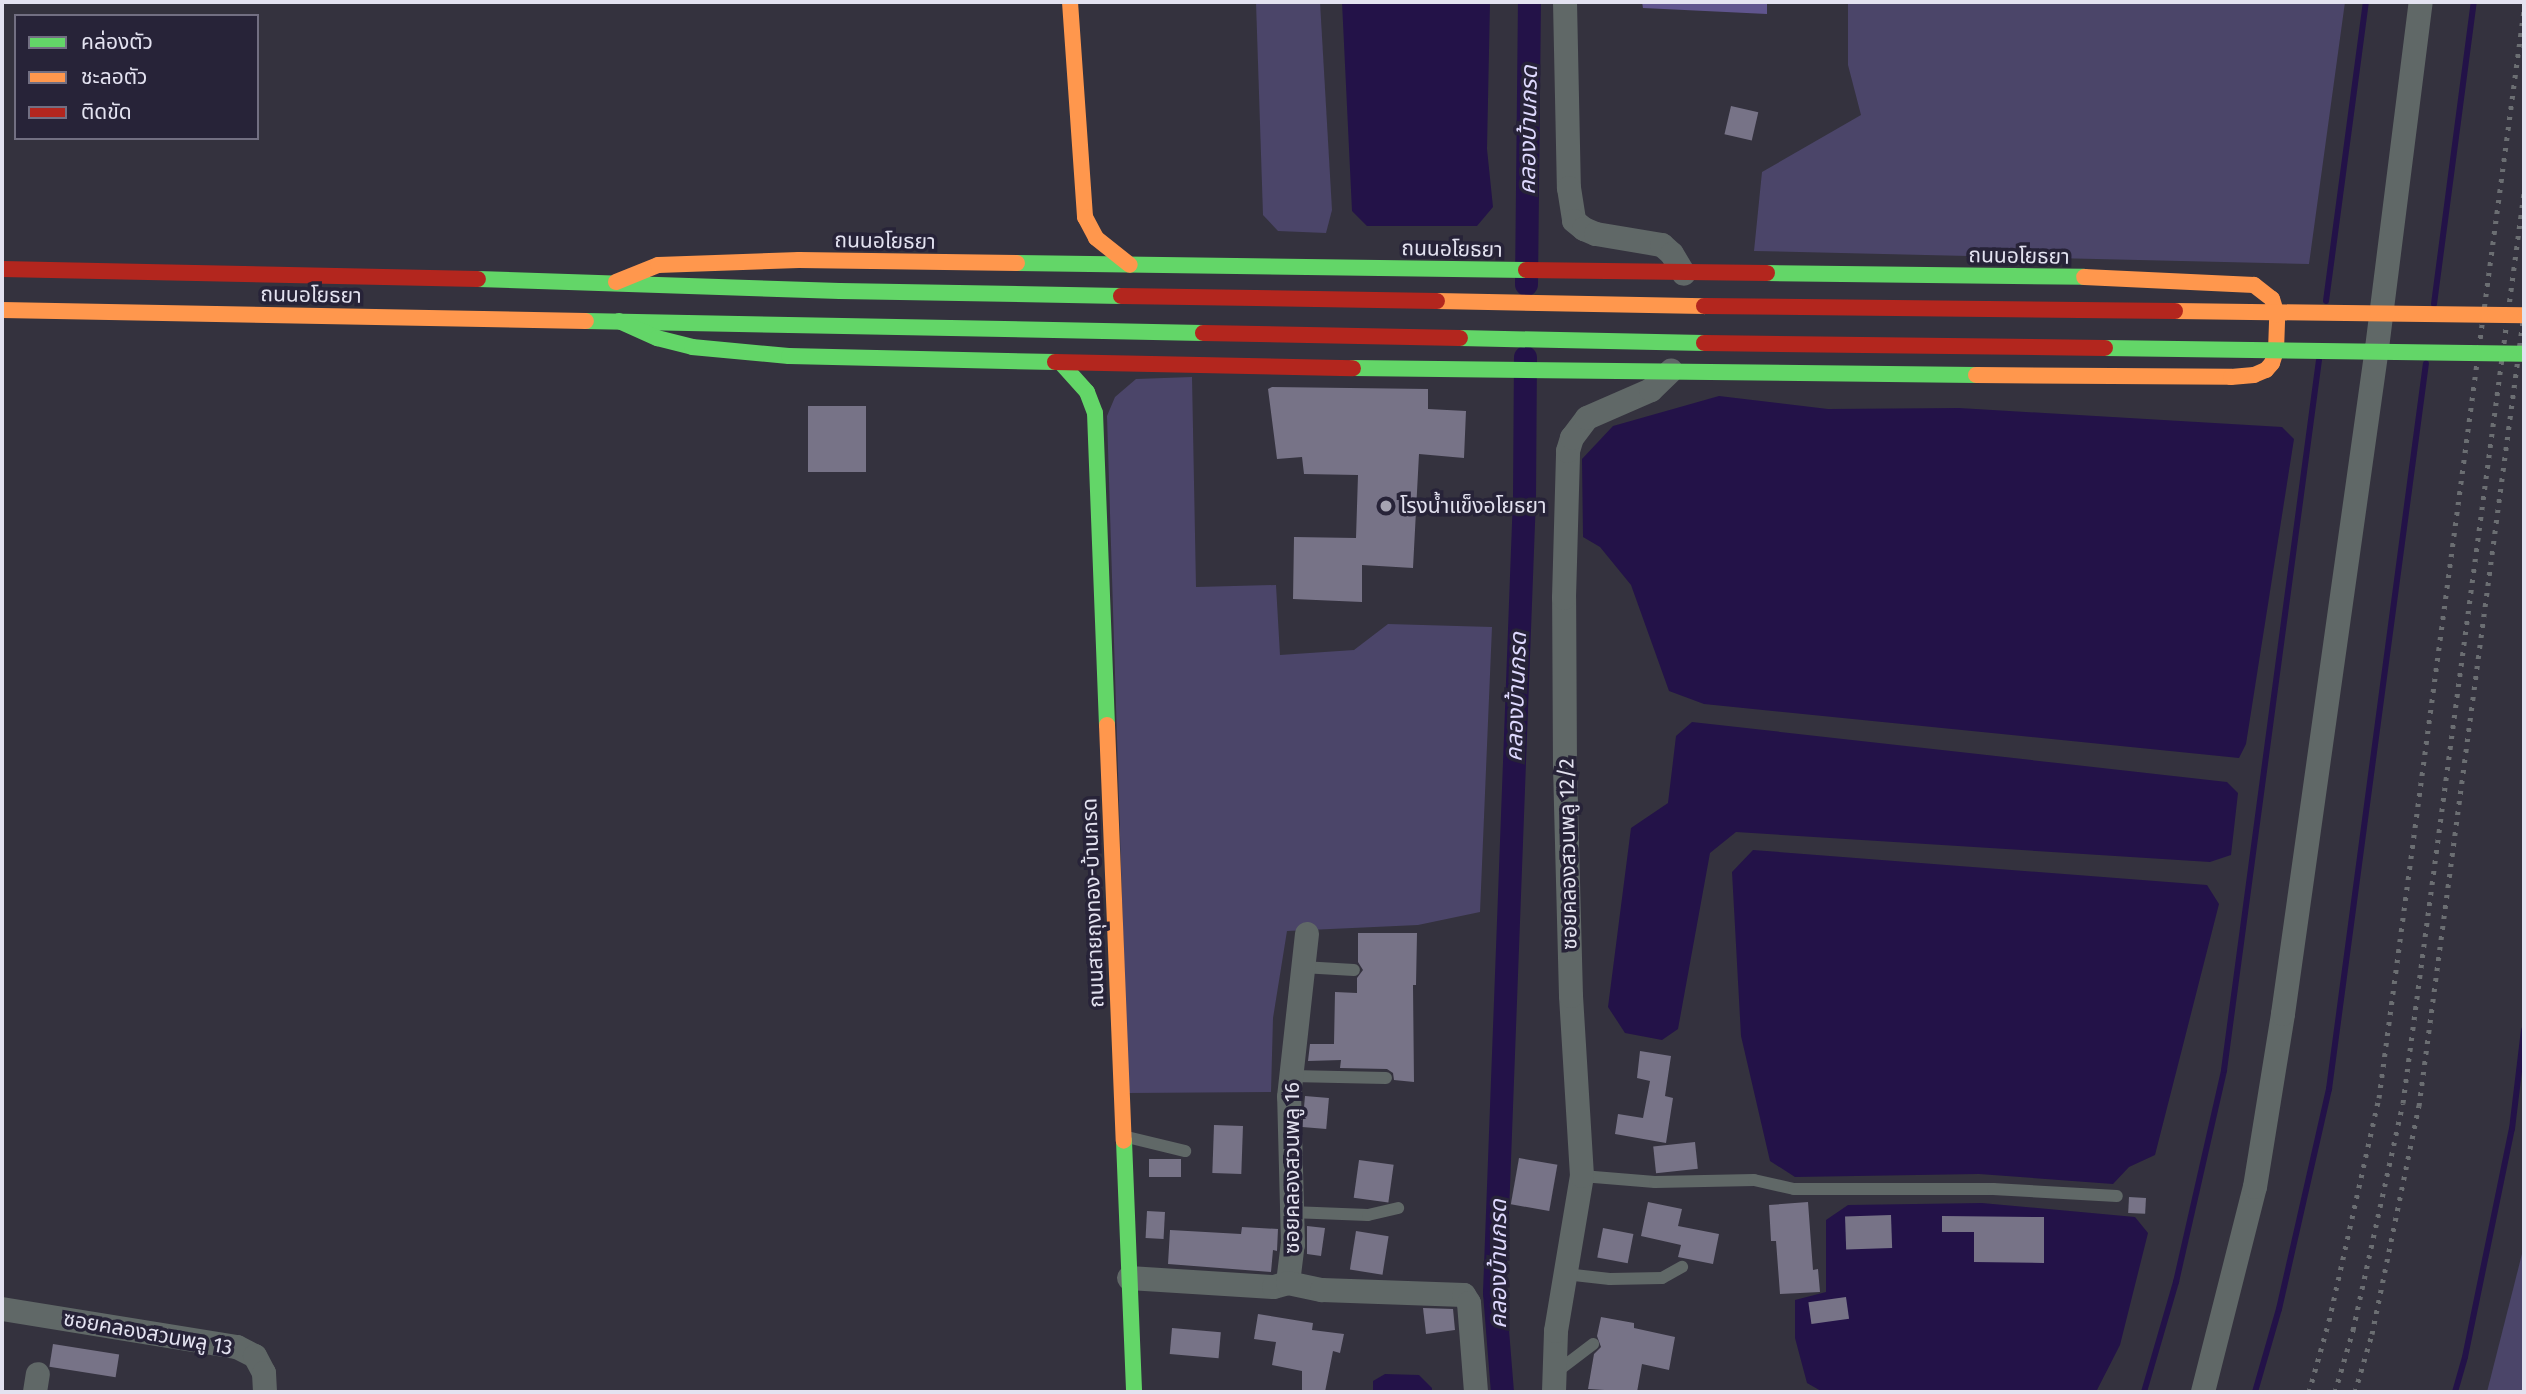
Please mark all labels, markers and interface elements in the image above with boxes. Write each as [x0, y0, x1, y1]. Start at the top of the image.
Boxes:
legend [14, 14, 259, 140]
text: คล่องตัว [81, 29, 153, 55]
text: ชะลอตัว [81, 64, 147, 90]
water label: คลองบ้านกรด [1513, 65, 1543, 195]
text: ติดขัด [81, 99, 132, 125]
street label: ถนนอโยธยา [834, 228, 936, 254]
street label: ถนนอโยธยา [1401, 236, 1503, 262]
street label: ถนนอโยธยา [1968, 243, 2070, 269]
street label: ถนนอโยธยา [260, 282, 362, 308]
place label: โรงน้ำแข็งอโยธยา [1400, 493, 1546, 519]
marker: โรงน้ำแข็งอโยธยา [1378, 498, 1394, 514]
water label: คลองบ้านกรด [1500, 632, 1532, 762]
street label: ซอยคลองสวนพลู 12/2 [1554, 758, 1582, 950]
street label: ถนนสายถุงทอง-บ้านกรด [1077, 798, 1109, 1008]
street label: ซอยคลองสวนพลู 16 [1279, 1082, 1305, 1254]
water label: คลองบ้านกรด [1484, 1199, 1512, 1329]
street label: ซอยคลองสวนพลู 13 [61, 1306, 235, 1360]

